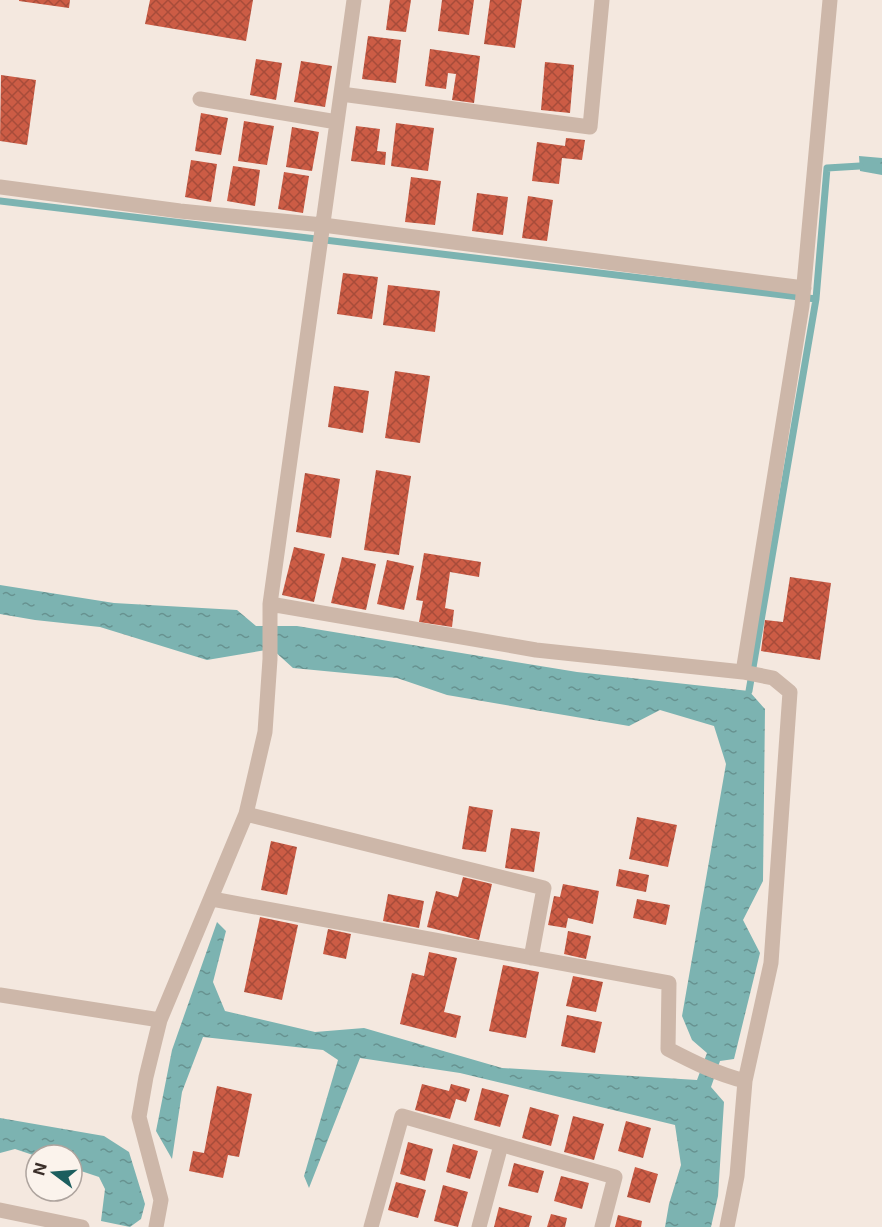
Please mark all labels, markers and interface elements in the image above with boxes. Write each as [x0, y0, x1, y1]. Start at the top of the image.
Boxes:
north arrow [24, 1143, 84, 1203]
text: N [28, 1160, 51, 1177]

